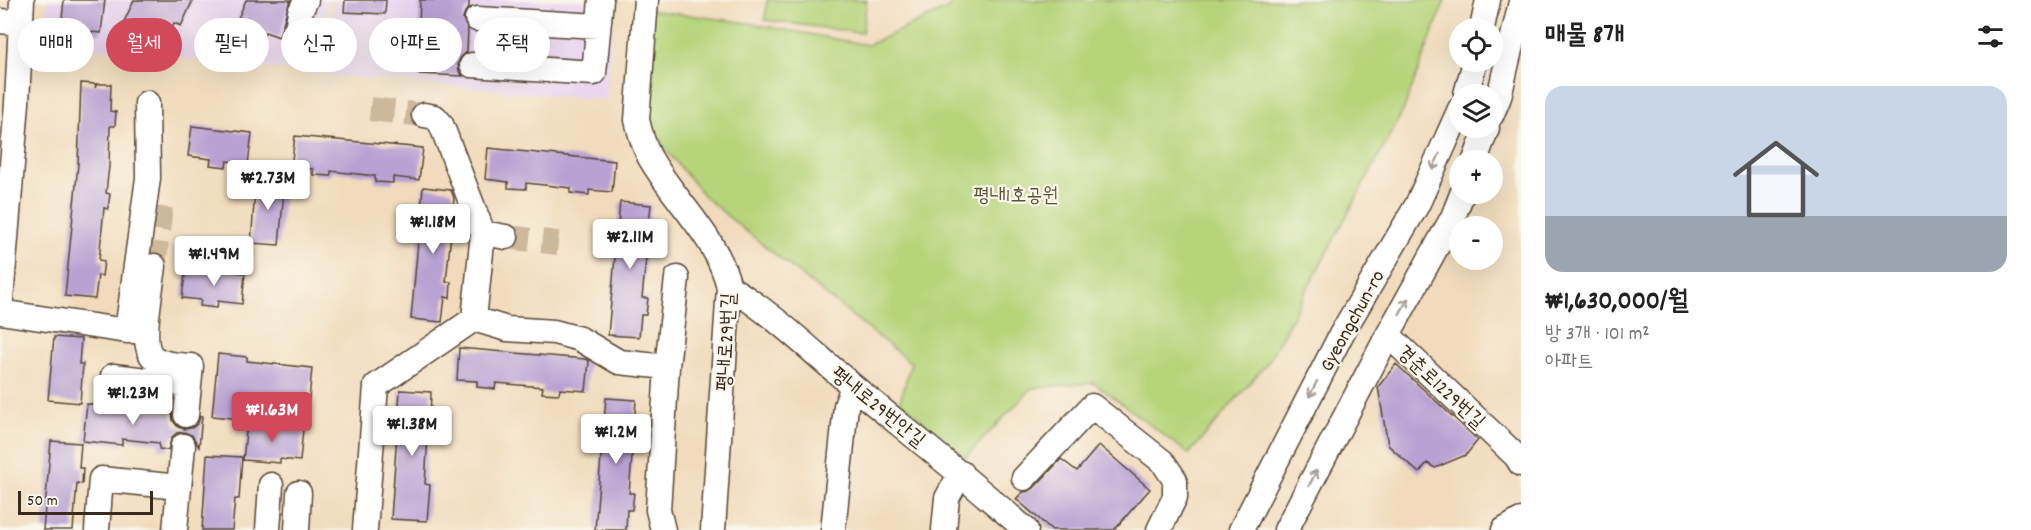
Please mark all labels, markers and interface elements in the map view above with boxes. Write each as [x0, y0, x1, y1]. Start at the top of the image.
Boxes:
chip: 매매 [18, 18, 94, 72]
chip: 월세 [106, 18, 182, 72]
chip: 필터 [194, 18, 269, 72]
chip: 신규 [281, 18, 357, 72]
chip: 아파트 [369, 18, 462, 72]
chip: 주택 [474, 18, 550, 72]
map controls [1449, 18, 1503, 270]
button: locate [1449, 18, 1503, 72]
text: 매물 8개 [1545, 18, 1624, 55]
icon: filters [1974, 20, 2007, 53]
button: layers [1449, 84, 1503, 138]
icon: home [1722, 125, 1830, 233]
button: + [1449, 150, 1503, 204]
one-way arrow [1430, 153, 1441, 171]
pin: ₩2.73M [219, 160, 317, 211]
text: ₩2.73M [241, 165, 295, 193]
park label: 평내1호공원 [974, 183, 1058, 211]
pin: ₩1.18M [384, 204, 482, 255]
text: ₩1.18M [410, 209, 456, 237]
button: − [1449, 216, 1503, 270]
pin: ₩2.11M [581, 219, 679, 270]
text: ₩2.11M [607, 224, 653, 252]
pin: ₩1.49M [165, 236, 263, 287]
text: ₩1.49M [188, 241, 240, 269]
street label: Gyeongchun-ro [1314, 266, 1393, 377]
text: ₩1,630,000/월 [1545, 284, 1688, 321]
street label: 평내로29번길 [711, 292, 745, 392]
one-way arrow [1399, 297, 1410, 315]
text: 방 3개 · 101 m² [1545, 321, 1650, 349]
street label: 경춘로1229번길 [1390, 340, 1490, 436]
text: 아파트 [1545, 349, 1593, 377]
street label: 평내로29번안길 [824, 361, 930, 455]
pin: ₩1.23M [84, 375, 182, 426]
text: ₩1.23M [107, 380, 159, 408]
one-way arrow [1307, 380, 1319, 398]
pin: ₩1.63M [223, 392, 321, 443]
text: ₩1.63M [246, 397, 298, 425]
pin: ₩1.38M [363, 406, 461, 457]
text: ₩1.38M [387, 411, 437, 439]
pin: ₩1.2M [574, 414, 658, 465]
text: ₩1.2M [595, 419, 637, 447]
one-way arrow [1307, 470, 1319, 487]
scale bar [18, 488, 153, 516]
text: 50 m [27, 490, 58, 513]

